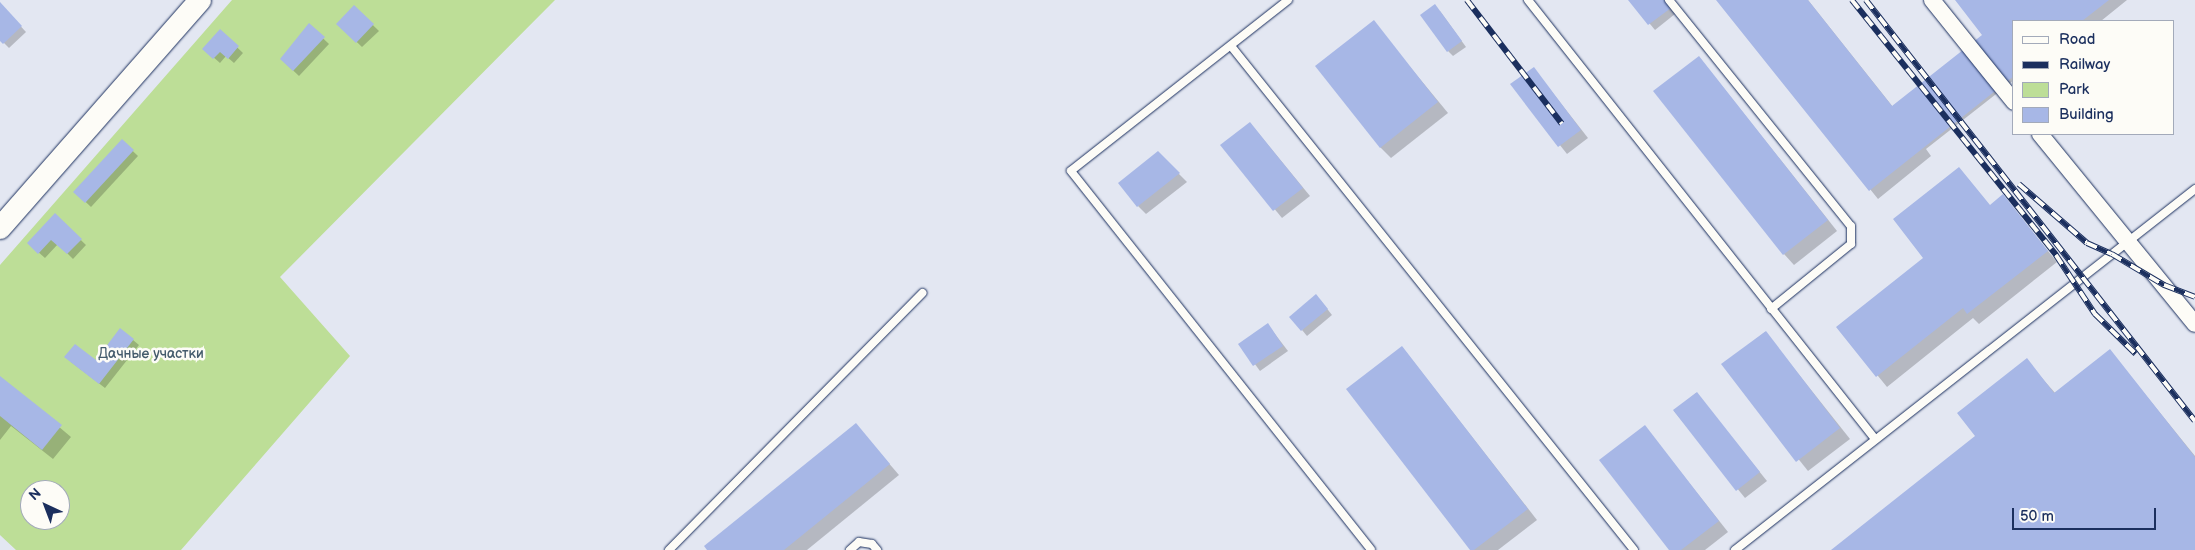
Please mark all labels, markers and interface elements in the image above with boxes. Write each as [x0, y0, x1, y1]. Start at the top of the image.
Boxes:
legend [2012, 20, 2175, 135]
text: Road [2059, 30, 2095, 49]
text: Railway [2059, 55, 2110, 74]
text: Park [2059, 80, 2089, 99]
text: Building [2059, 105, 2114, 124]
park label: Дачные участки [98, 346, 204, 362]
north arrow [20, 480, 70, 530]
text: N [25, 485, 45, 504]
scale bar [2015, 498, 2159, 530]
text: 50 m [2020, 507, 2054, 526]

